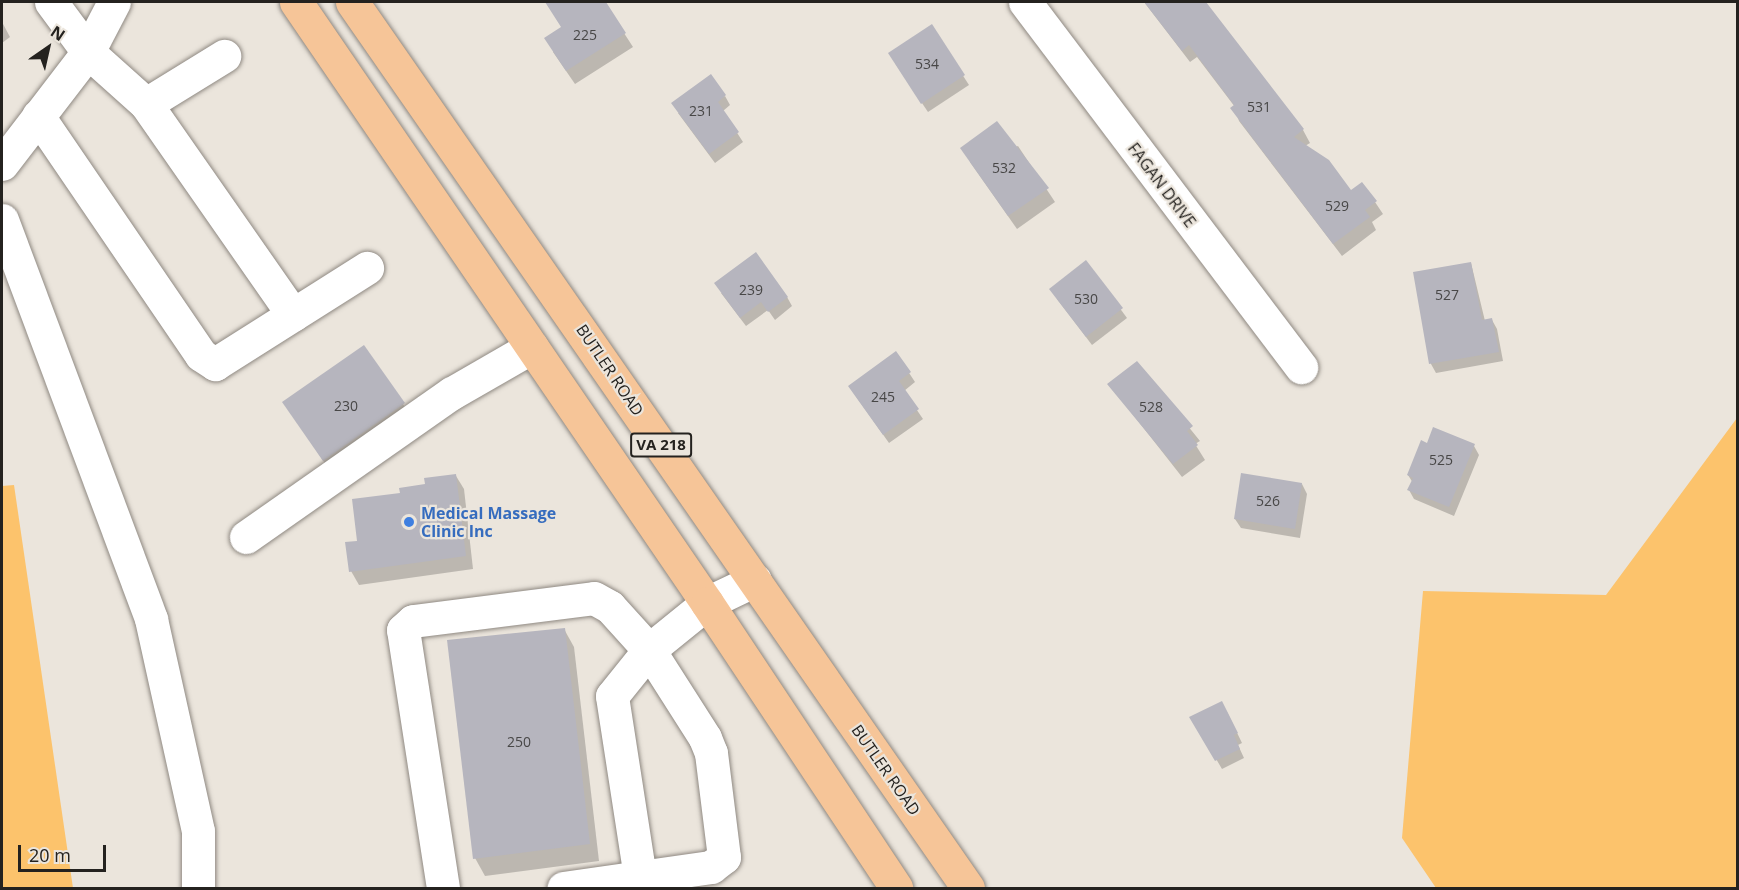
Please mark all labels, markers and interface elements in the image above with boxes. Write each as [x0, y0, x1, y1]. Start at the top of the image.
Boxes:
north arrow [18, 18, 78, 78]
text: N [47, 20, 70, 46]
house number: 225 [573, 27, 597, 43]
house number: 534 [915, 56, 939, 72]
house number: 531 [1247, 99, 1271, 115]
house number: 231 [689, 103, 713, 119]
street label: FAGAN DRIVE [1124, 139, 1200, 231]
house number: 532 [992, 160, 1016, 176]
house number: 529 [1325, 198, 1349, 214]
house number: 239 [739, 282, 763, 298]
house number: 527 [1435, 287, 1459, 303]
house number: 530 [1074, 291, 1098, 307]
street label: BUTLER ROAD [572, 321, 648, 419]
house number: 245 [871, 389, 895, 405]
house number: 230 [334, 398, 358, 414]
house number: 528 [1139, 399, 1163, 415]
road number: VA 218 [630, 433, 692, 457]
house number: 525 [1429, 452, 1453, 468]
house number: 526 [1256, 493, 1280, 509]
place label: Medical Massage Clinic Inc [421, 503, 556, 541]
marker: Medical Massage Clinic Inc [402, 515, 416, 529]
street label: BUTLER ROAD [848, 721, 924, 819]
house number: 250 [507, 734, 531, 750]
scale bar [21, 833, 110, 871]
text: 20 m [29, 843, 71, 867]

